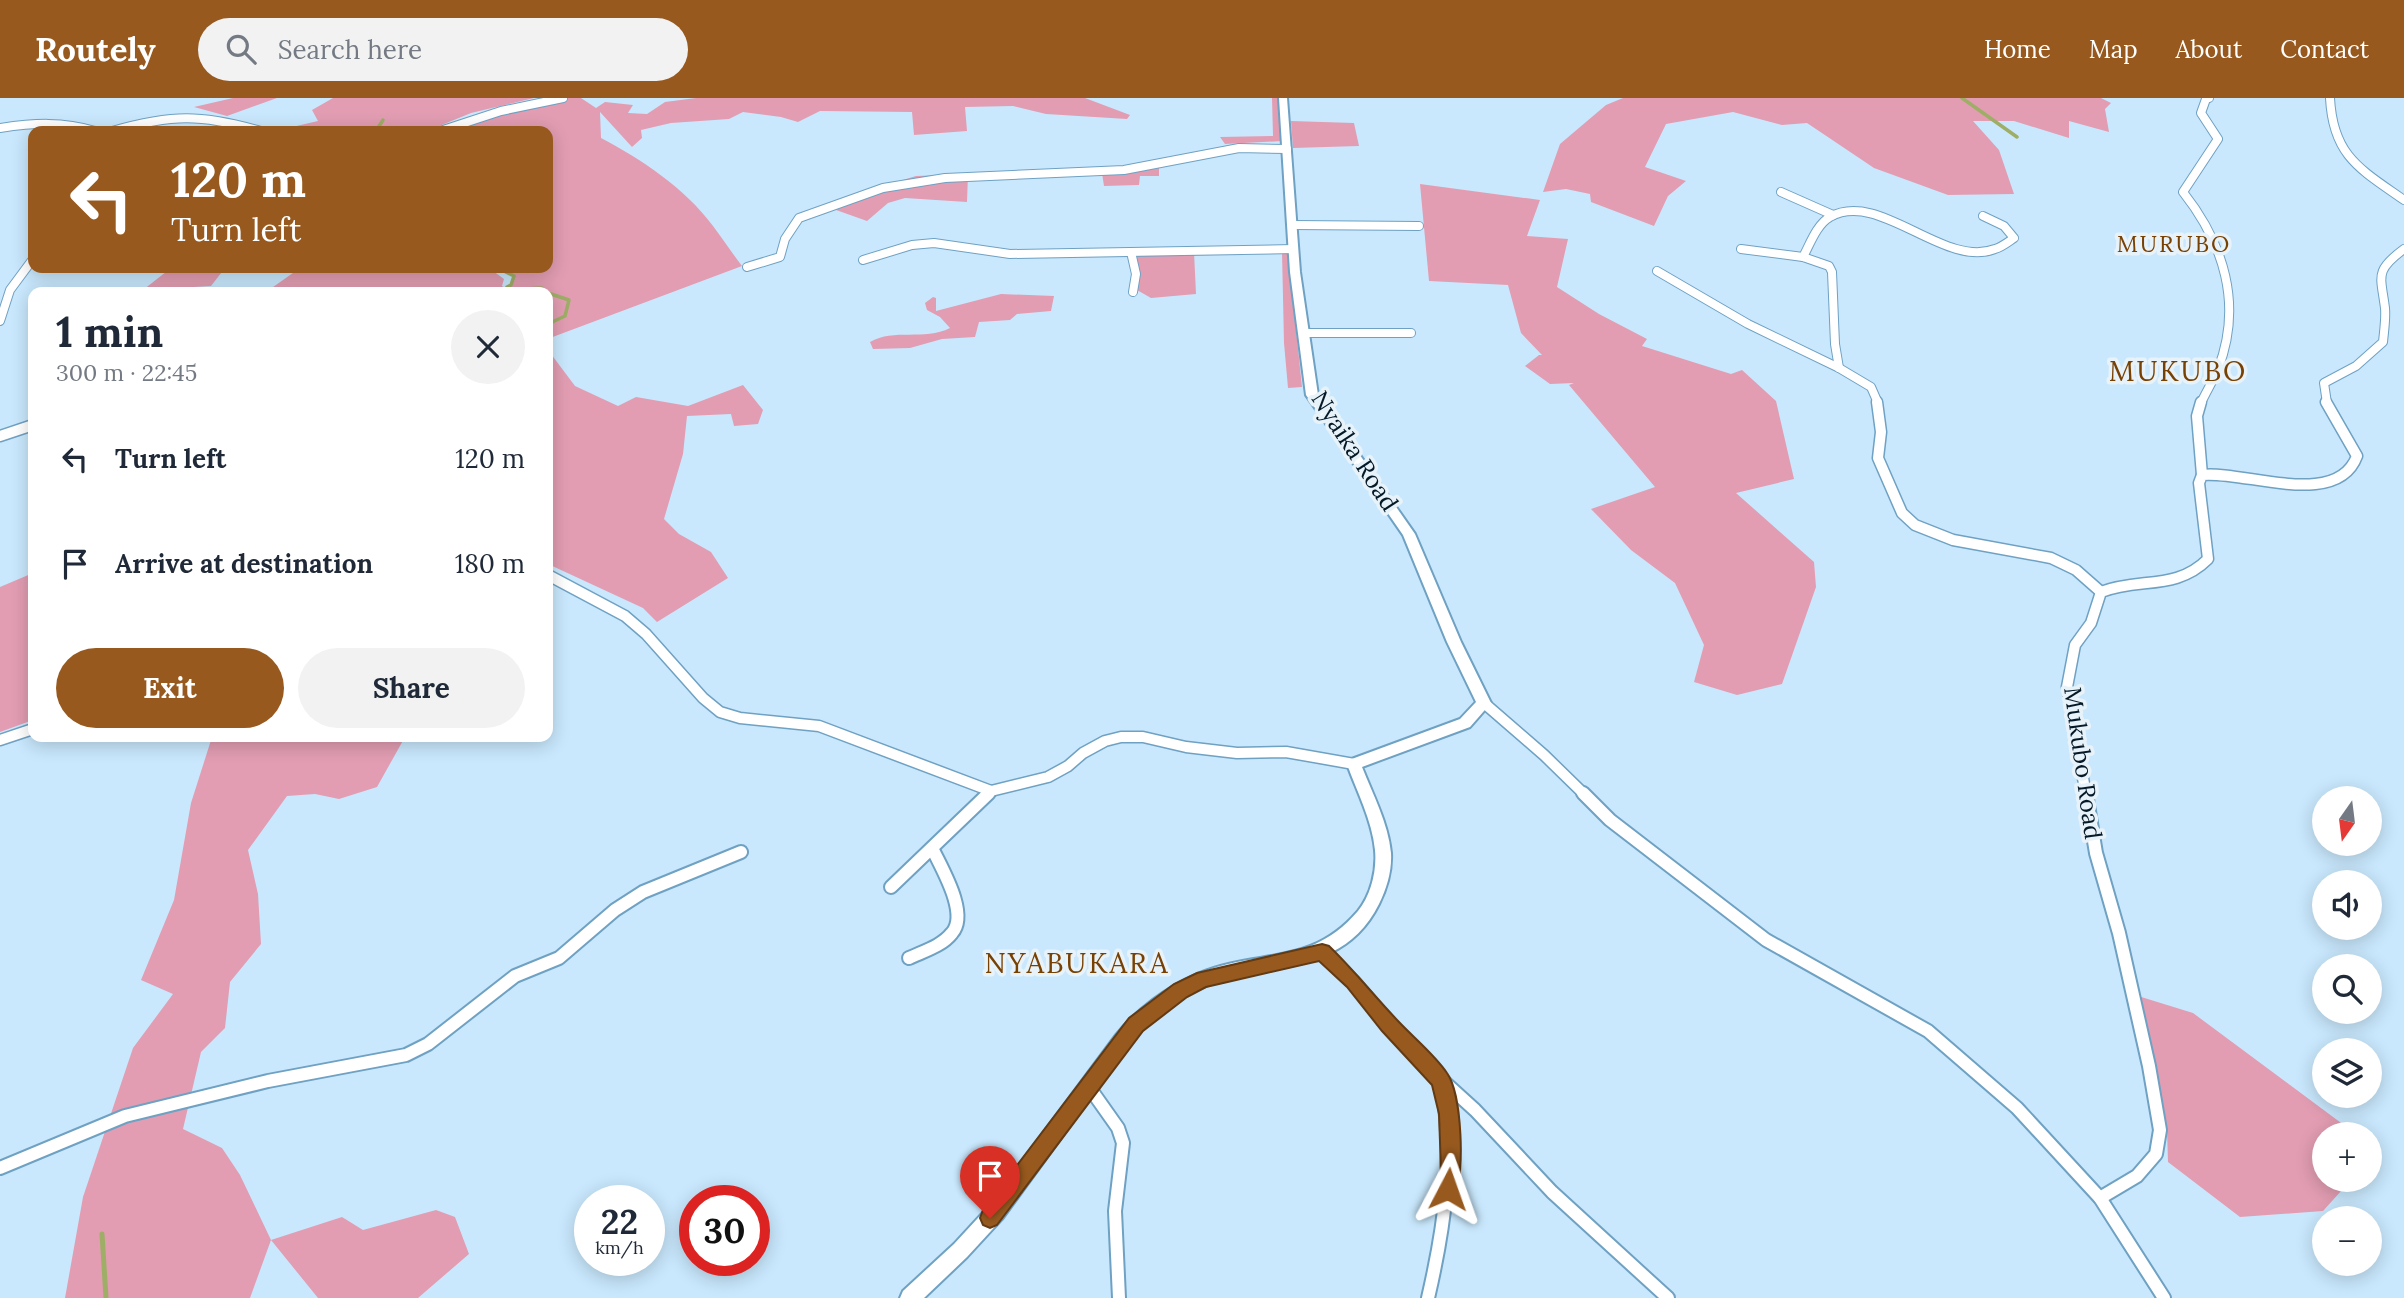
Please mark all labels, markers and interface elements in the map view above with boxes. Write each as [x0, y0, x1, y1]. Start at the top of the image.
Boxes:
search box [198, 18, 688, 81]
text: Routely [35, 28, 156, 70]
icon: search [222, 30, 260, 68]
text: Search here [278, 33, 422, 66]
text: Home [1984, 34, 2051, 65]
text: Map [2089, 34, 2138, 65]
text: About [2176, 34, 2242, 65]
text: Contact [2280, 34, 2369, 65]
text: 120 m [171, 148, 306, 210]
icon: left [56, 154, 147, 245]
text: Turn left [171, 209, 301, 250]
district label: MURUBO [2117, 229, 2231, 258]
text: 1 min [56, 305, 163, 359]
button: close [451, 310, 525, 384]
district label: MUKUBO [2109, 353, 2247, 389]
text: 300 m · 22:45 [56, 358, 197, 387]
street label: Nyaika Road [1305, 385, 1405, 517]
icon: left [56, 440, 94, 478]
text: Turn left [115, 442, 226, 475]
text: 120 m [455, 442, 525, 475]
icon: arrive [56, 545, 94, 583]
text: Arrive at destination [115, 547, 373, 580]
text: 180 m [455, 547, 525, 580]
button: Exit [56, 648, 284, 728]
button: Share [298, 648, 525, 728]
street label: Mukubo Road [2057, 685, 2109, 841]
north arrow [2312, 786, 2382, 856]
map controls [2312, 786, 2382, 1276]
button: sound [2312, 870, 2382, 940]
district label: NYABUKARA [984, 945, 1170, 981]
button: search [2312, 954, 2382, 1024]
button: layers [2312, 1038, 2382, 1108]
button: + [2312, 1122, 2382, 1192]
pin [960, 1146, 1020, 1218]
position arrow [1411, 1152, 1485, 1226]
icon: arrive [971, 1157, 1009, 1195]
speed limit sign: 30 [679, 1185, 770, 1276]
text: 22 [601, 1199, 638, 1244]
button: − [2312, 1206, 2382, 1276]
text: km/h [595, 1236, 644, 1259]

